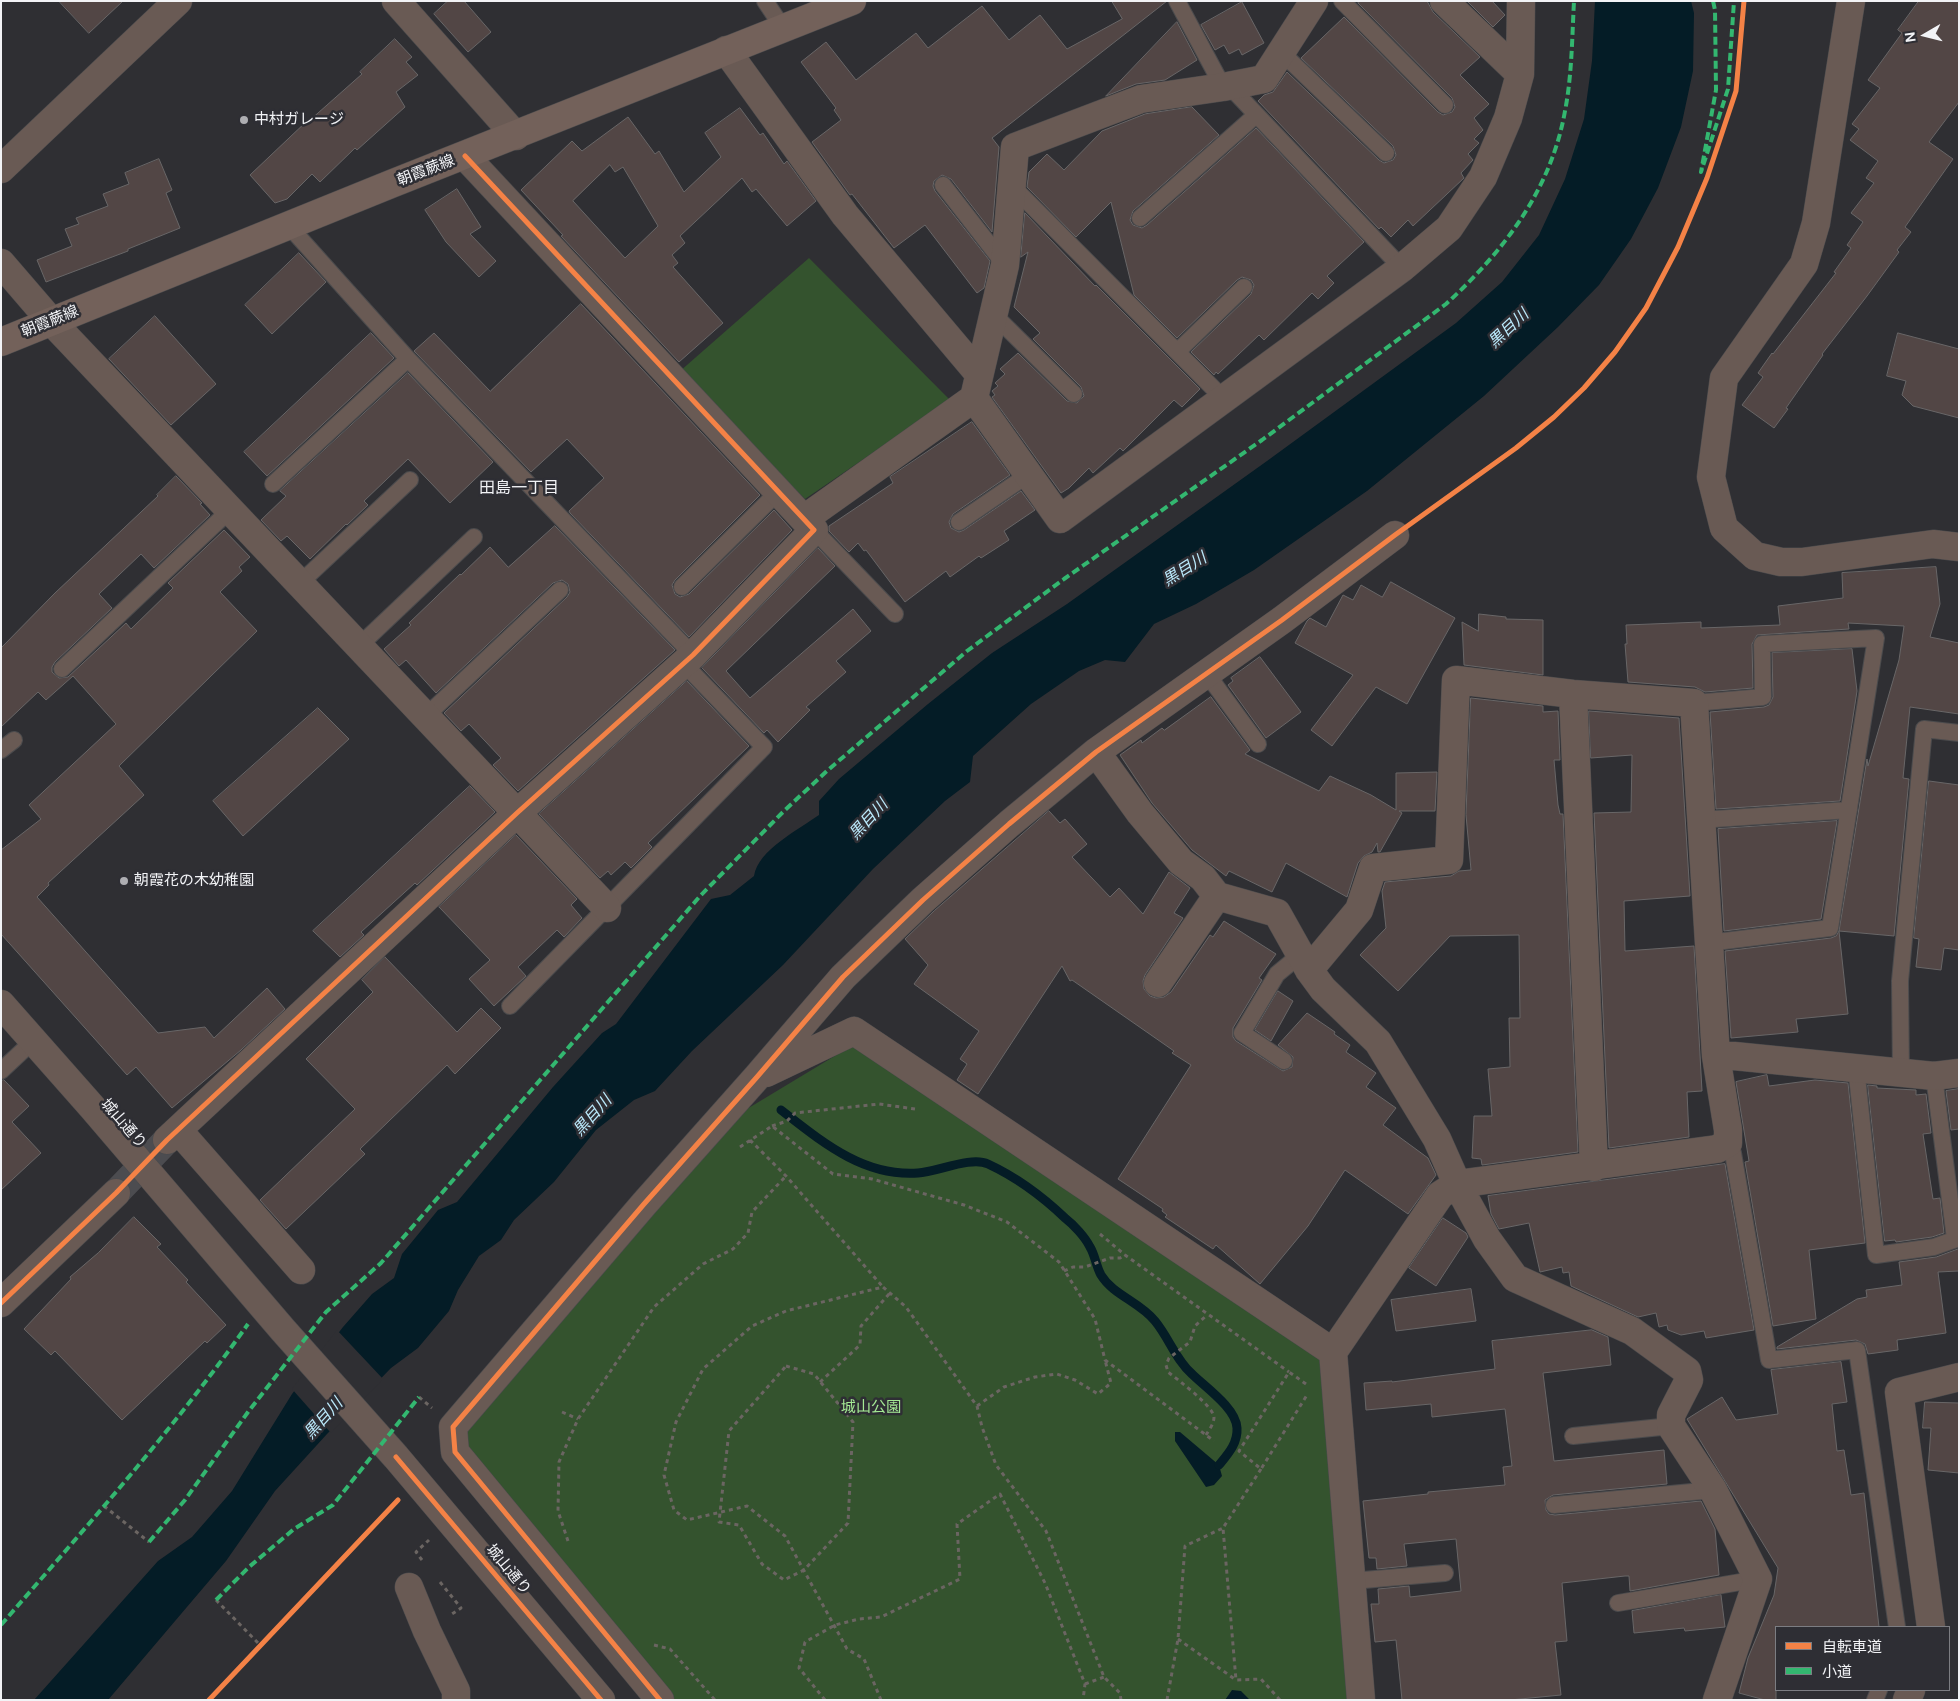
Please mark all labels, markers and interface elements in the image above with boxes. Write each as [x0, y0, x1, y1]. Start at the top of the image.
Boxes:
north arrow [1900, 10, 1950, 60]
text: N [1901, 31, 1920, 43]
place label: 中村ガレージ [254, 111, 344, 129]
marker: 中村ガレージ [238, 114, 250, 126]
street label: 朝霞蕨線 [395, 152, 457, 190]
street label: 朝霞蕨線 [19, 302, 81, 342]
water label: 黒目川 [1485, 306, 1533, 352]
district label: 田島一丁目 [479, 479, 559, 499]
water label: 黒目川 [1160, 549, 1210, 591]
water label: 黒目川 [846, 796, 892, 844]
place label: 朝霞花の木幼稚園 [134, 872, 254, 890]
marker: 朝霞花の木幼稚園 [118, 875, 130, 887]
water label: 黒目川 [570, 1092, 616, 1140]
street label: 城山通り [97, 1095, 149, 1153]
water label: 黒目川 [301, 1395, 347, 1443]
park label: 城山公園 [841, 1399, 901, 1417]
street label: 城山通り [482, 1541, 534, 1599]
legend [1775, 1626, 1950, 1691]
text: 自転車道 [1822, 1637, 1882, 1657]
text: 小道 [1822, 1662, 1852, 1682]

